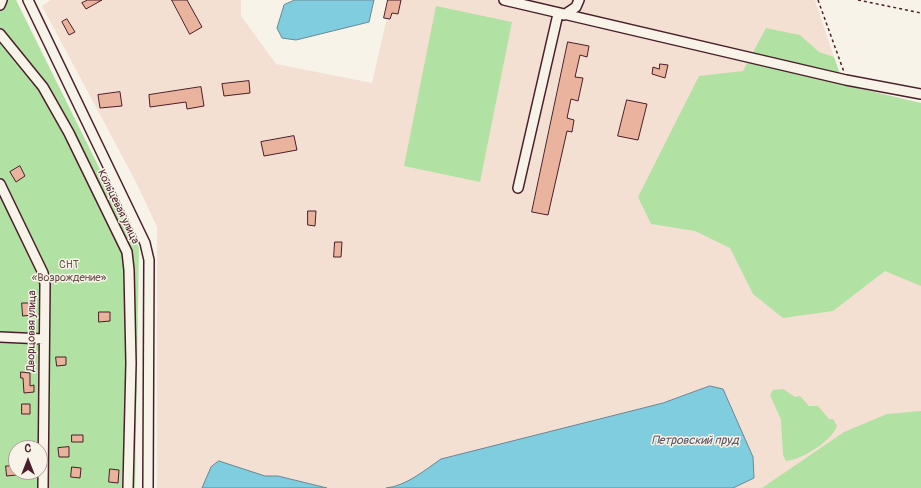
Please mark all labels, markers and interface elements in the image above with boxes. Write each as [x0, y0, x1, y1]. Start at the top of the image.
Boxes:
street label: Кольцевая улица [94, 168, 142, 246]
park label: СНТ «Возрождение» [32, 258, 106, 284]
street label: Дворцовая улица [25, 290, 39, 372]
water label: Петровский пруд [651, 434, 739, 448]
north arrow [8, 440, 48, 480]
text: С [25, 442, 31, 455]

